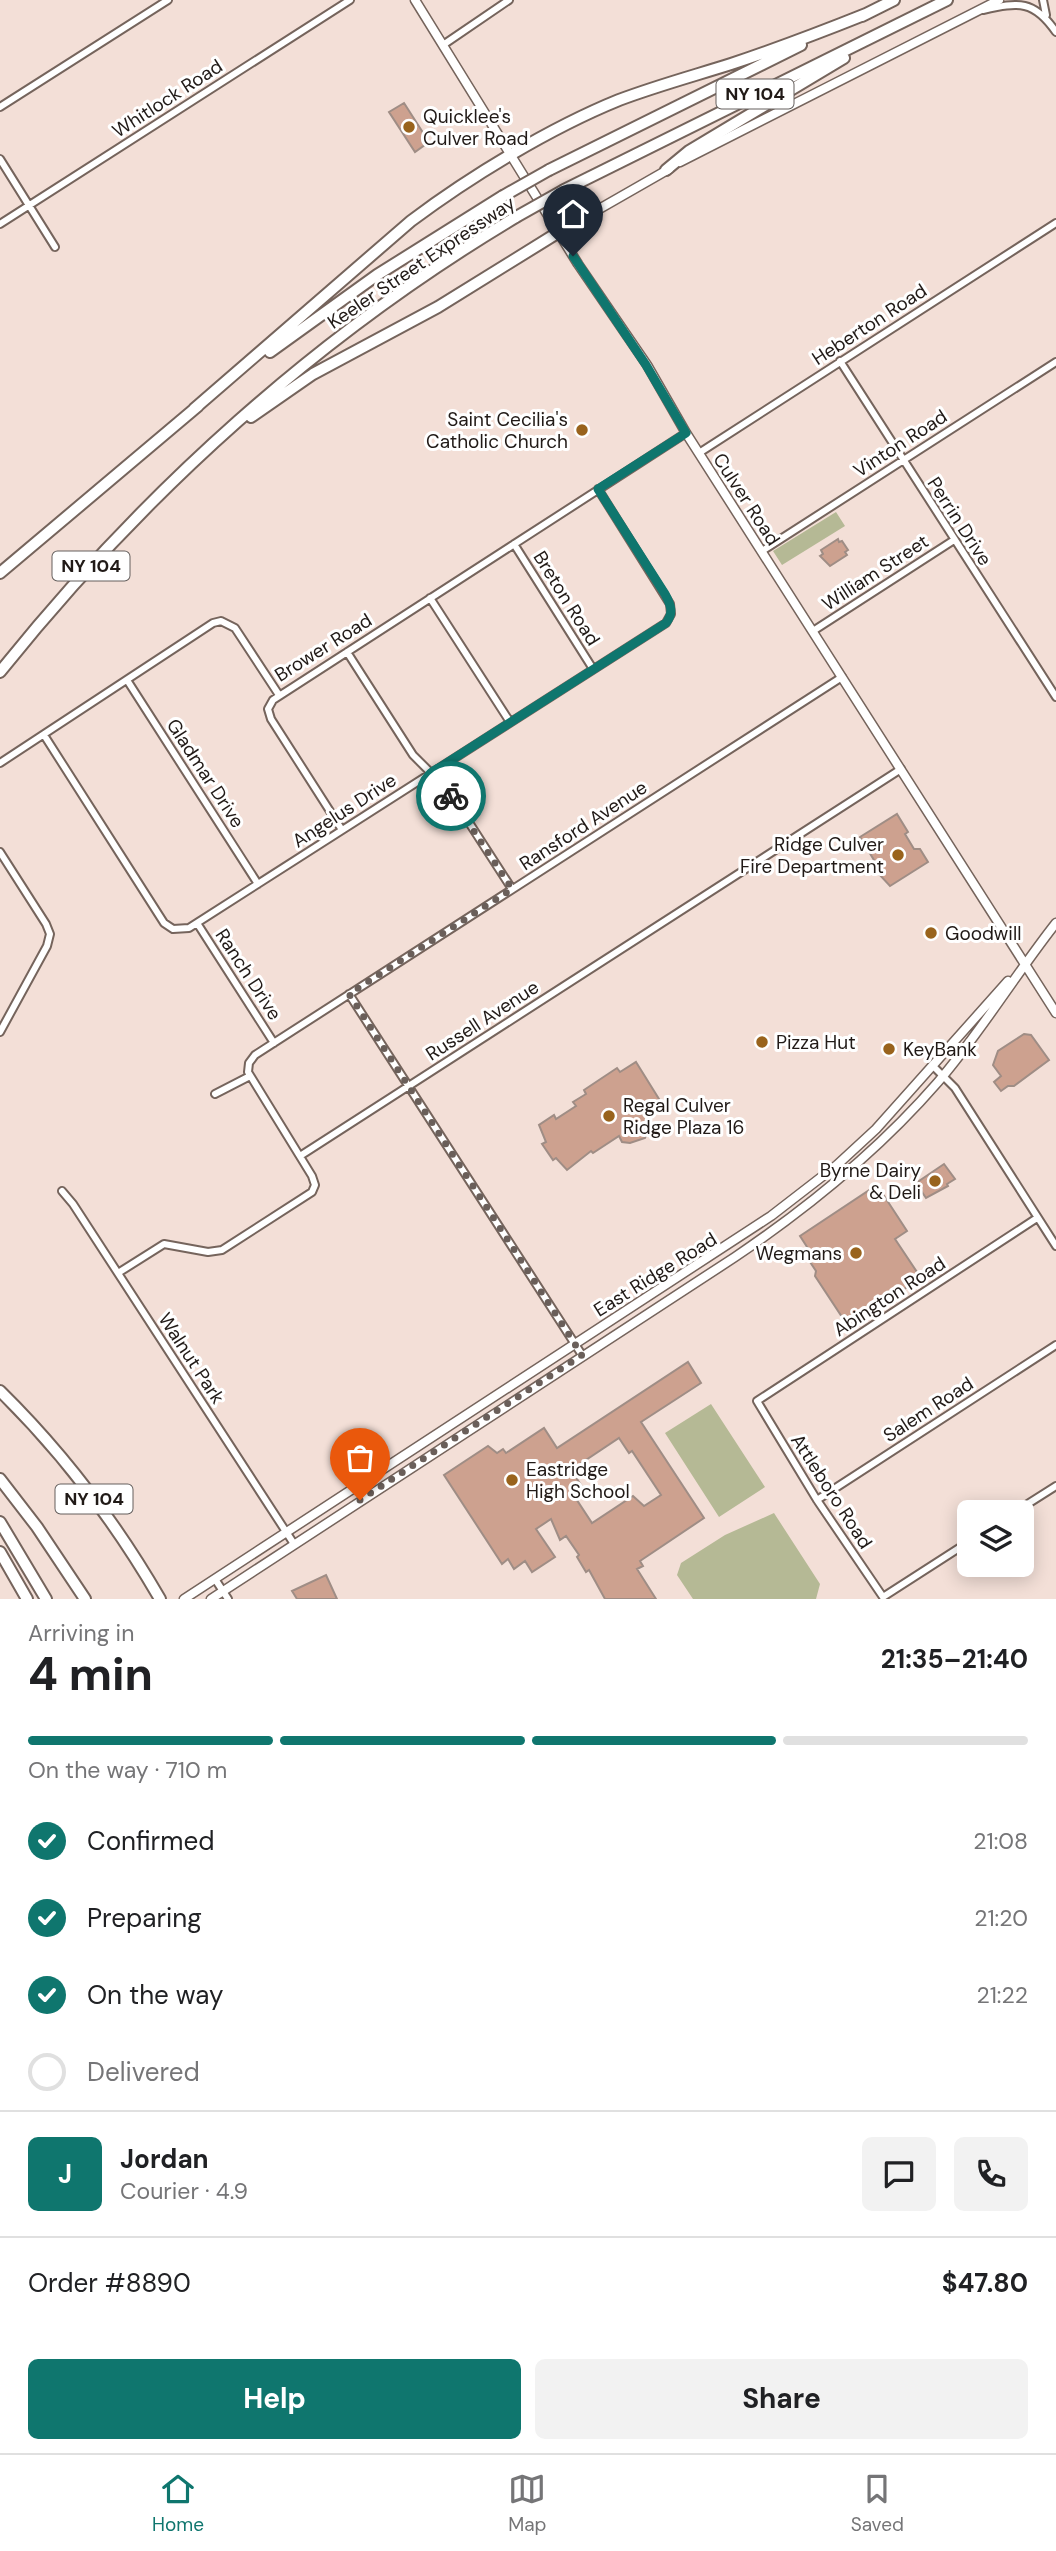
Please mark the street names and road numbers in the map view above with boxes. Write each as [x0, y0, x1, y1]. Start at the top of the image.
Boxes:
street label: Whitlock Road [107, 53, 227, 143]
road number: NY 104 [716, 80, 794, 108]
street label: Keeler Street Expressway [323, 190, 520, 335]
street label: Heberton Road [807, 278, 931, 371]
street label: Vinton Road [849, 404, 952, 483]
street label: Culver Road [707, 448, 786, 550]
street label: Perrin Drive [922, 472, 998, 570]
street label: William Street [817, 529, 933, 616]
street label: Breton Road [528, 546, 606, 650]
road number: NY 104 [52, 552, 130, 580]
street label: Brower Road [270, 608, 377, 687]
street label: Gladmar Drive [161, 714, 250, 833]
street label: Angelus Drive [287, 767, 401, 853]
street label: Ransford Avenue [515, 775, 652, 876]
street label: Ranch Drive [210, 924, 287, 1025]
street label: Russell Avenue [421, 974, 544, 1066]
street label: East Ridge Road [589, 1227, 722, 1322]
street label: Abington Road [828, 1251, 950, 1342]
street label: Walnut Park [153, 1308, 231, 1409]
street label: Salem Road [878, 1371, 978, 1448]
street label: Attleboro Road [785, 1429, 878, 1553]
road number: NY 104 [56, 1484, 132, 1514]

